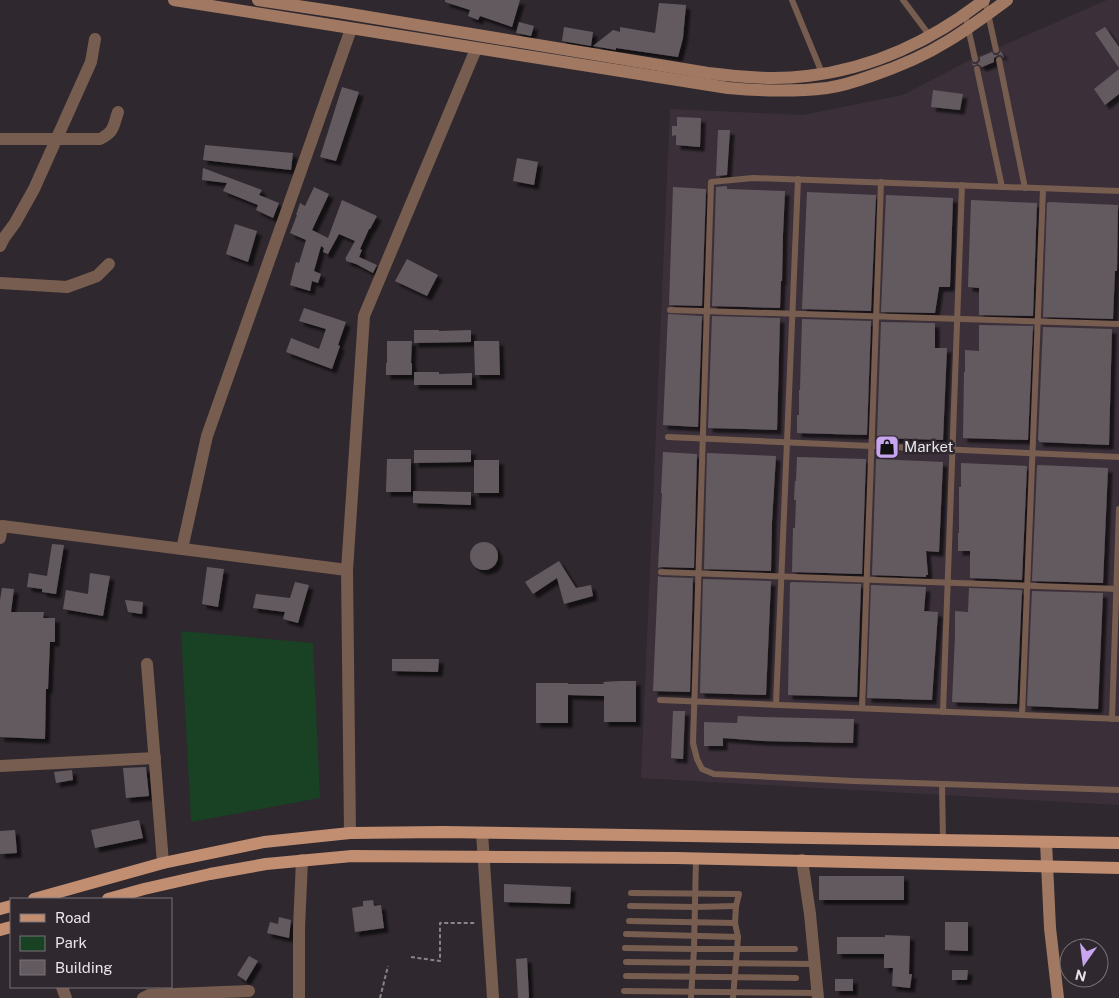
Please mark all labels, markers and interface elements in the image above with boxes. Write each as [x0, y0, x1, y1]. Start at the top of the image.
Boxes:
shop icon: Market [874, 434, 900, 460]
place label: Market [904, 438, 954, 455]
legend [10, 898, 172, 988]
text: Road [55, 909, 91, 926]
text: Park [55, 934, 87, 951]
north arrow [1059, 938, 1109, 988]
text: Building [55, 959, 113, 976]
text: N [1074, 967, 1088, 985]

